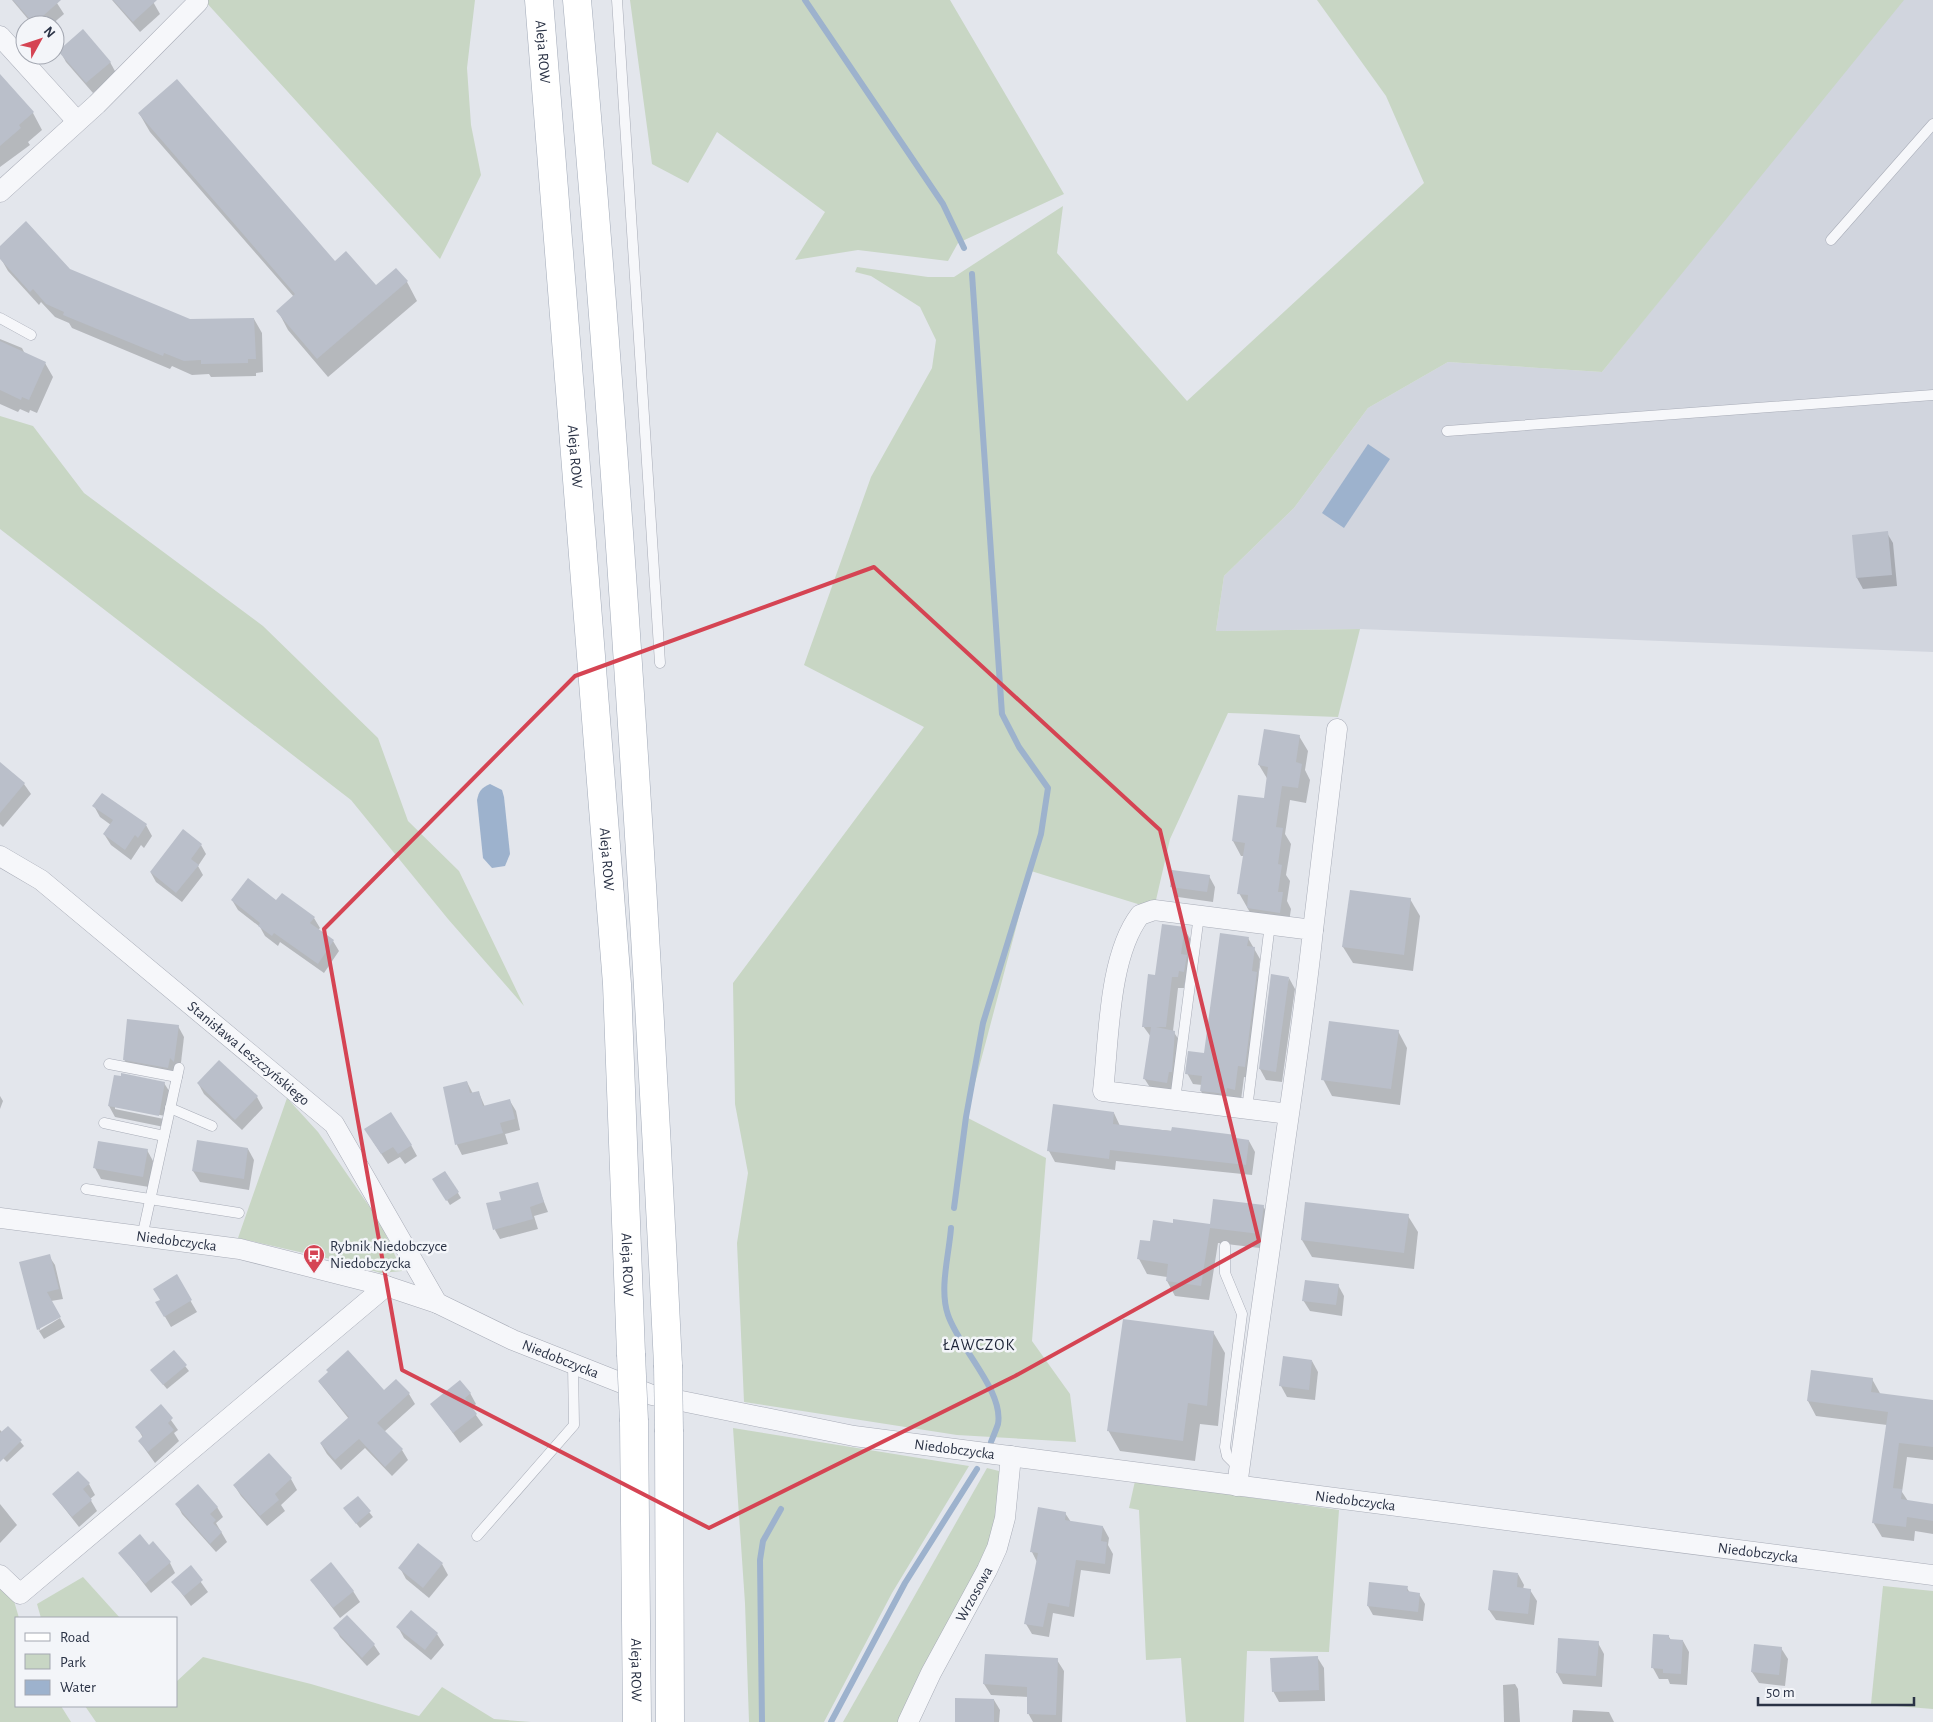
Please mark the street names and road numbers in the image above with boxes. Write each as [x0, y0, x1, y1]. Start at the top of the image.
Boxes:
street label: Aleja ROW [533, 20, 553, 85]
street label: Aleja ROW [565, 424, 585, 489]
street label: Aleja ROW [597, 827, 617, 892]
street label: Stanisława Leszczyńskiego [185, 998, 313, 1108]
street label: Niedobczycka [135, 1228, 218, 1253]
street label: Aleja ROW [619, 1233, 636, 1297]
street label: Niedobczycka [520, 1337, 601, 1381]
street label: Niedobczycka [913, 1436, 996, 1462]
street label: Niedobczycka [1314, 1488, 1397, 1513]
street label: Niedobczycka [1717, 1540, 1799, 1565]
street label: Wrzosowa [953, 1564, 995, 1624]
street label: Aleja ROW [629, 1638, 644, 1702]

